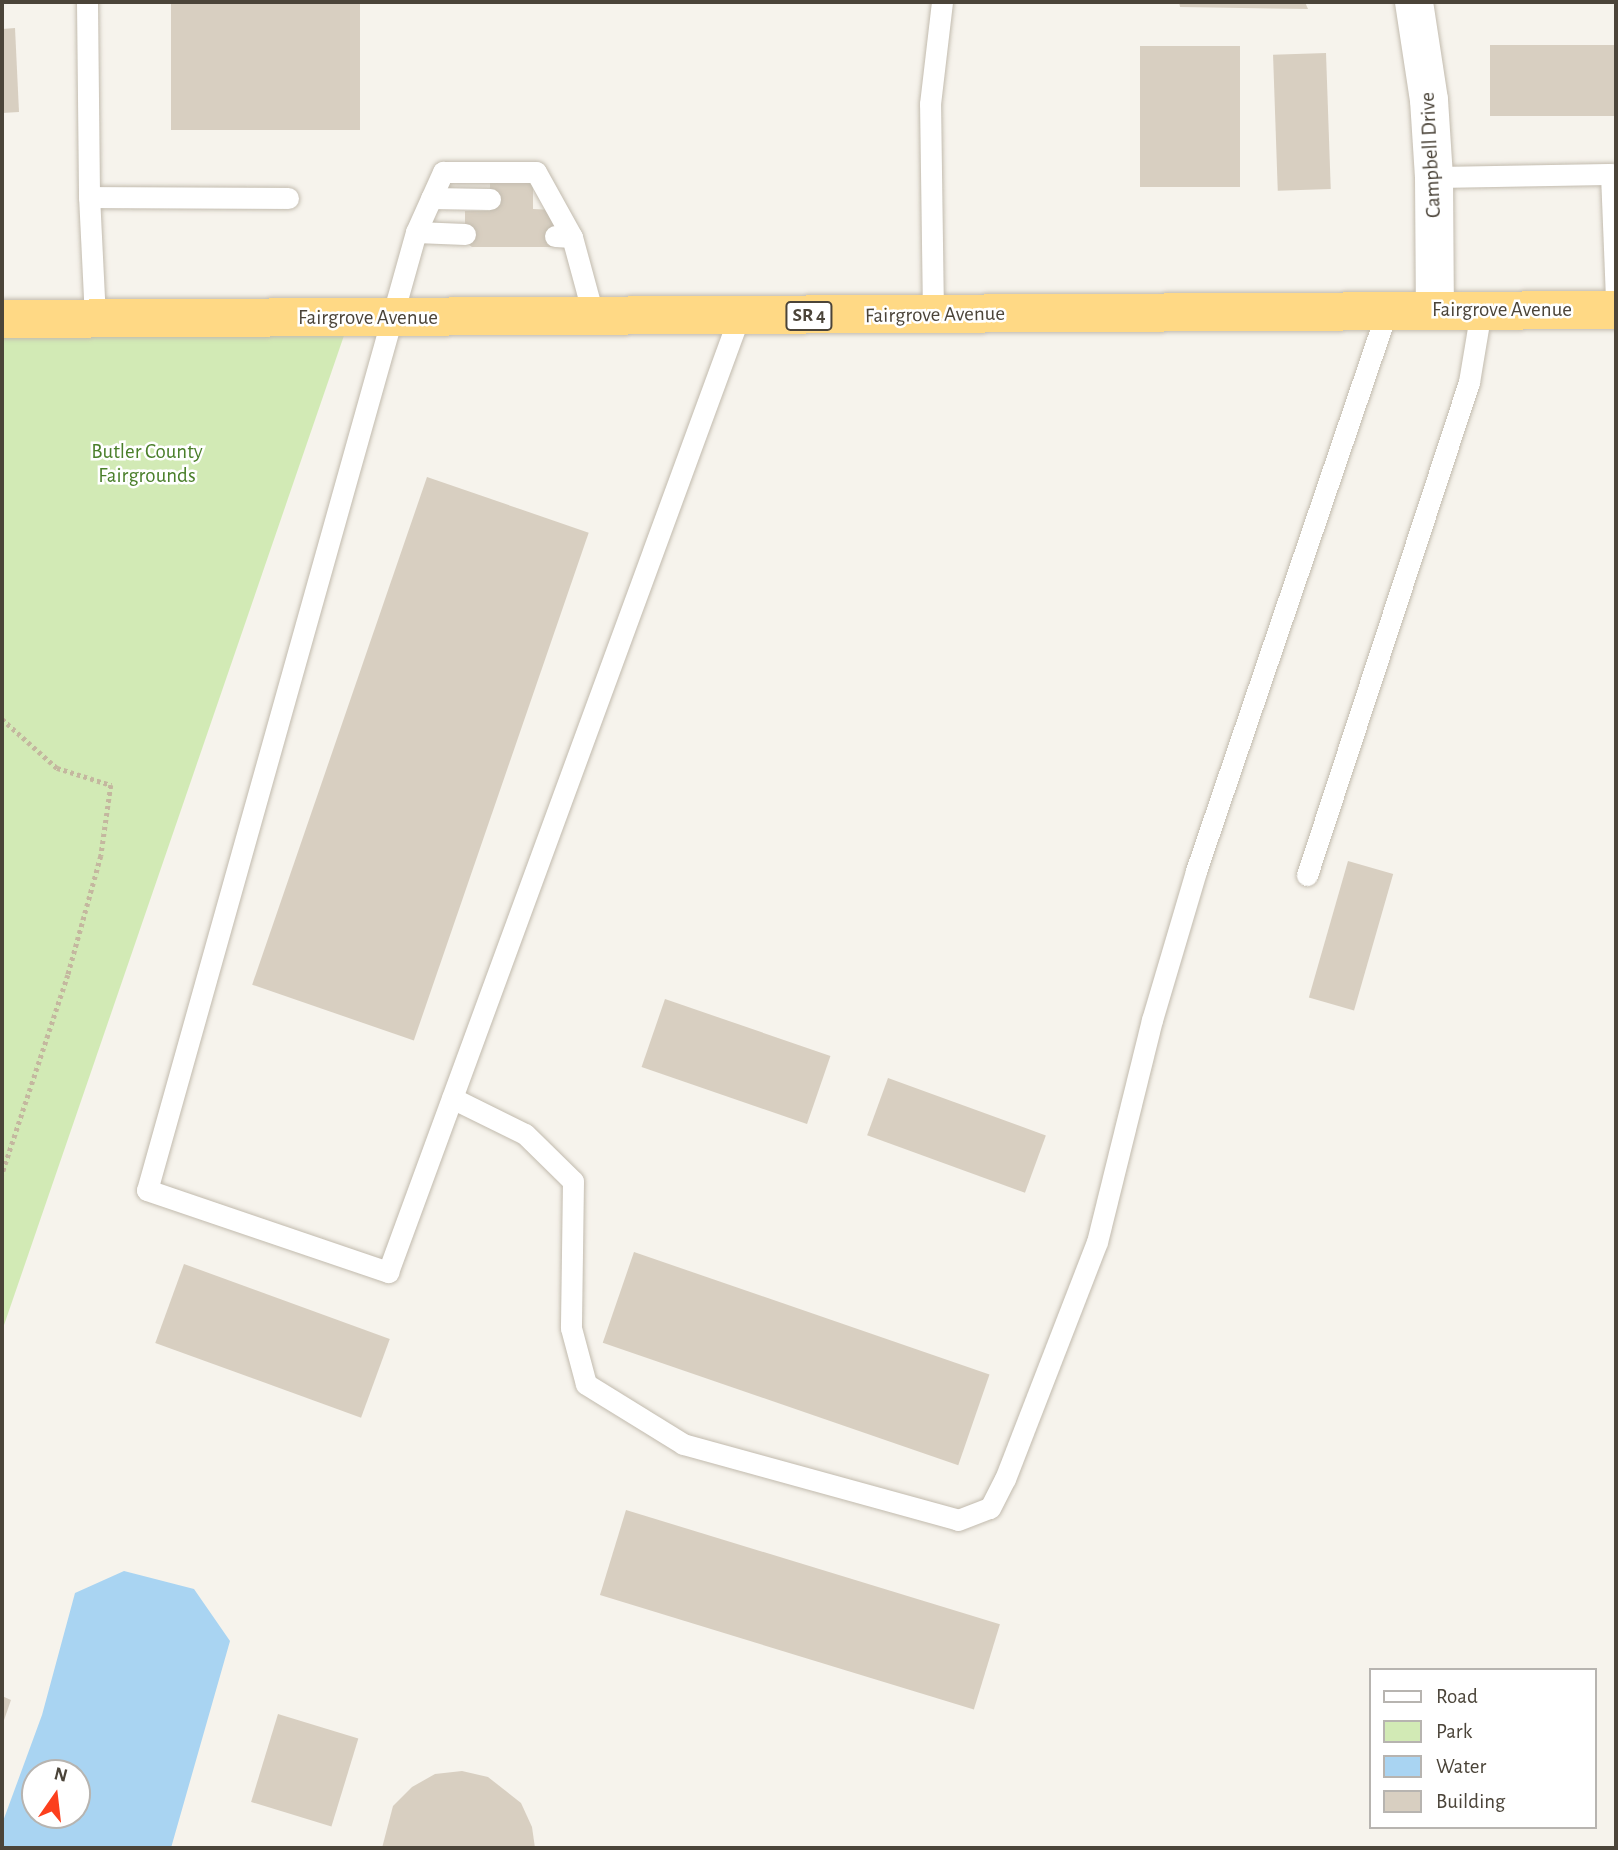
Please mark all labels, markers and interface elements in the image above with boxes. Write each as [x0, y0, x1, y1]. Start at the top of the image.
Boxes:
street label: Campbell Drive [1415, 91, 1447, 219]
street label: Fairgrove Avenue [1432, 297, 1572, 323]
road number: SR 4 [784, 300, 834, 332]
street label: Fairgrove Avenue [865, 301, 1005, 329]
street label: Fairgrove Avenue [298, 305, 438, 331]
park label: Butler County Fairgrounds [91, 439, 203, 489]
legend [1370, 1668, 1597, 1829]
text: Road [1436, 1686, 1478, 1707]
text: Park [1436, 1721, 1472, 1742]
text: Water [1436, 1756, 1486, 1777]
north arrow [21, 1759, 91, 1829]
text: N [52, 1764, 69, 1786]
text: Building [1436, 1791, 1505, 1812]

